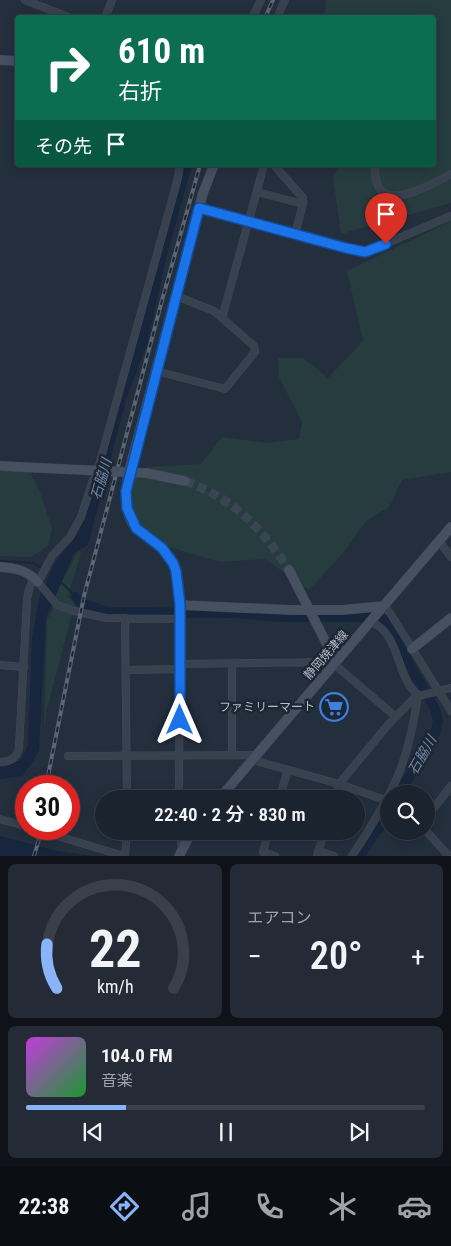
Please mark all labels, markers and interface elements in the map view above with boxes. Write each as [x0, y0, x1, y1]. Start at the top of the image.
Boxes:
text: 610 m [118, 31, 205, 72]
icon: right [35, 35, 100, 100]
text: 右折 [118, 79, 162, 104]
icon: arrive [102, 130, 130, 158]
text: その先 [35, 135, 92, 158]
pin [365, 193, 407, 244]
icon: arrive [372, 200, 400, 228]
water label: 石脇川 [88, 455, 115, 501]
street label: 静岡焼津線 [301, 628, 351, 682]
supermarket icon: ファミリーマート [319, 692, 349, 722]
position arrow [153, 693, 205, 745]
place label: ファミリーマート [219, 700, 315, 714]
water label: 石脇川 [405, 731, 440, 777]
speed limit sign: 30 [15, 775, 80, 840]
map controls [380, 785, 435, 840]
button: search [380, 785, 435, 840]
text: 22:40 · 2 分 · 830 m [154, 803, 306, 826]
text: エアコン [248, 908, 312, 927]
text: 22 [88, 919, 141, 980]
text: 20° [310, 934, 363, 978]
text: − [248, 940, 262, 973]
text: + [411, 940, 425, 973]
text: km/h [96, 976, 133, 997]
text: 104.0 FM [101, 1044, 173, 1067]
text: 音楽 [101, 1071, 133, 1090]
icon: previous [79, 1118, 107, 1146]
icon: pause [212, 1118, 240, 1146]
icon: next [345, 1118, 373, 1146]
icon: directions [107, 1189, 142, 1224]
icon: music [179, 1189, 214, 1224]
icon: phone [252, 1189, 287, 1224]
icon: climate [325, 1189, 360, 1224]
icon: car [397, 1189, 432, 1224]
text: 22:38 [19, 1194, 69, 1219]

